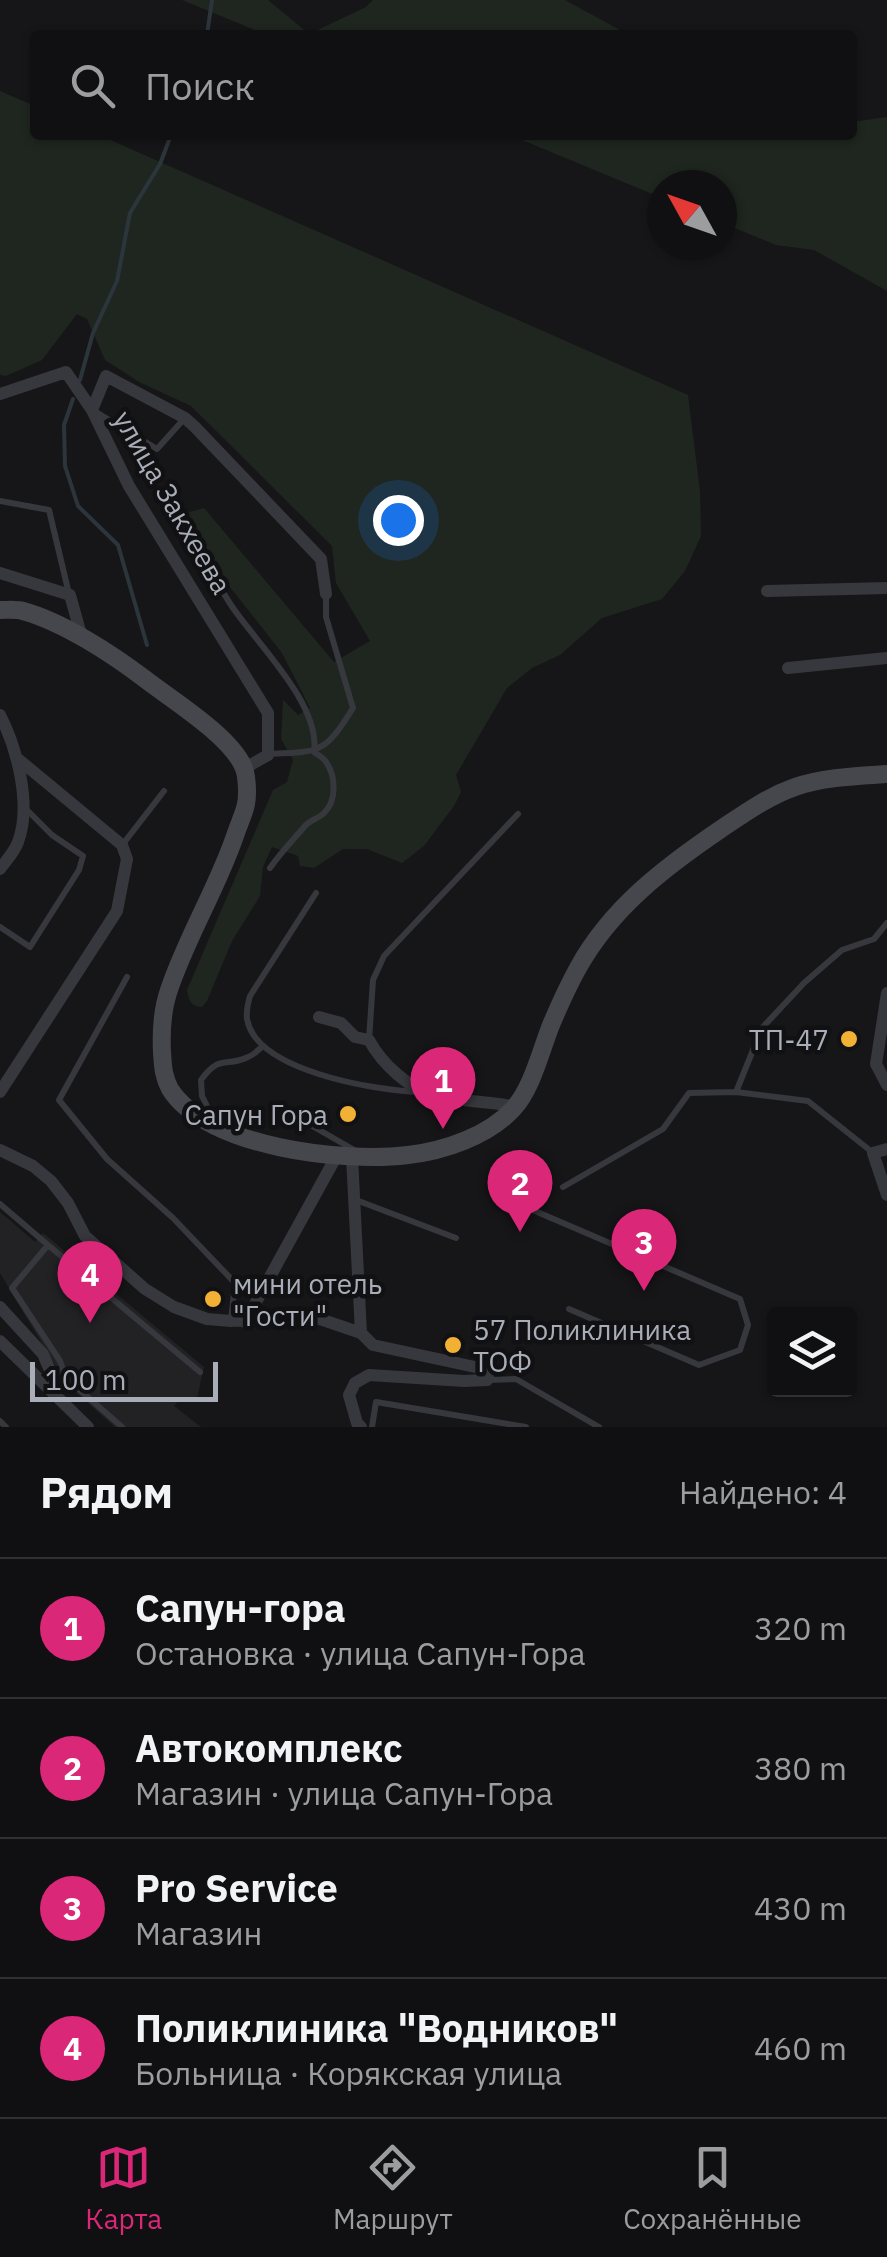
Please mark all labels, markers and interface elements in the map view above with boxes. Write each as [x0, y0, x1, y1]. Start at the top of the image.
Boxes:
search box [30, 30, 857, 140]
icon: search [65, 58, 120, 113]
text: Поиск [145, 61, 255, 110]
north arrow [647, 170, 737, 260]
street label: улица Закхеева [105, 403, 241, 601]
your location [373, 495, 424, 546]
place label: ТП-47 [749, 1021, 829, 1058]
marker: ТП-47 [838, 1028, 860, 1050]
pin: 1 [410, 1046, 476, 1129]
place label: Сапун Гора [185, 1096, 328, 1133]
marker: Сапун Гора [337, 1103, 359, 1125]
pin: 2 [488, 1150, 552, 1232]
pin: 3 [612, 1208, 676, 1291]
pin: 4 [58, 1240, 122, 1323]
place label: мини отель "Гости" [233, 1265, 382, 1334]
marker: мини отель "Гости" [202, 1288, 224, 1310]
map controls [767, 1307, 857, 1397]
button: layers [767, 1307, 857, 1397]
place label: 57 Поликлиника ТОФ [473, 1311, 691, 1380]
marker: 57 Поликлиника ТОФ [442, 1334, 464, 1356]
scale bar [30, 1357, 218, 1402]
text: 100 m [45, 1361, 126, 1398]
text: Рядом [40, 1465, 173, 1520]
text: Найдено: 4 [679, 1471, 847, 1513]
text: Сапун-гора [135, 1583, 346, 1632]
text: 1 [63, 1607, 82, 1649]
text: 320 m [754, 1607, 847, 1649]
text: Остановка · улица Сапун-Гора [135, 1632, 586, 1674]
text: Автокомплекс [135, 1723, 403, 1772]
text: 2 [63, 1747, 82, 1789]
text: 380 m [754, 1747, 847, 1789]
text: Магазин · улица Сапун-Гора [135, 1772, 553, 1814]
text: Pro Service [135, 1863, 338, 1912]
text: 3 [63, 1887, 82, 1929]
text: 430 m [754, 1887, 847, 1929]
text: Магазин [135, 1912, 262, 1954]
text: Поликлиника "Водников" [135, 2003, 618, 2052]
text: 4 [63, 2027, 82, 2069]
text: 460 m [754, 2027, 847, 2069]
text: Больница · Корякская улица [135, 2052, 562, 2094]
tab: Карта [85, 2140, 162, 2237]
tab: Маршрут [333, 2140, 453, 2237]
tab: Сохранённые [623, 2140, 802, 2237]

